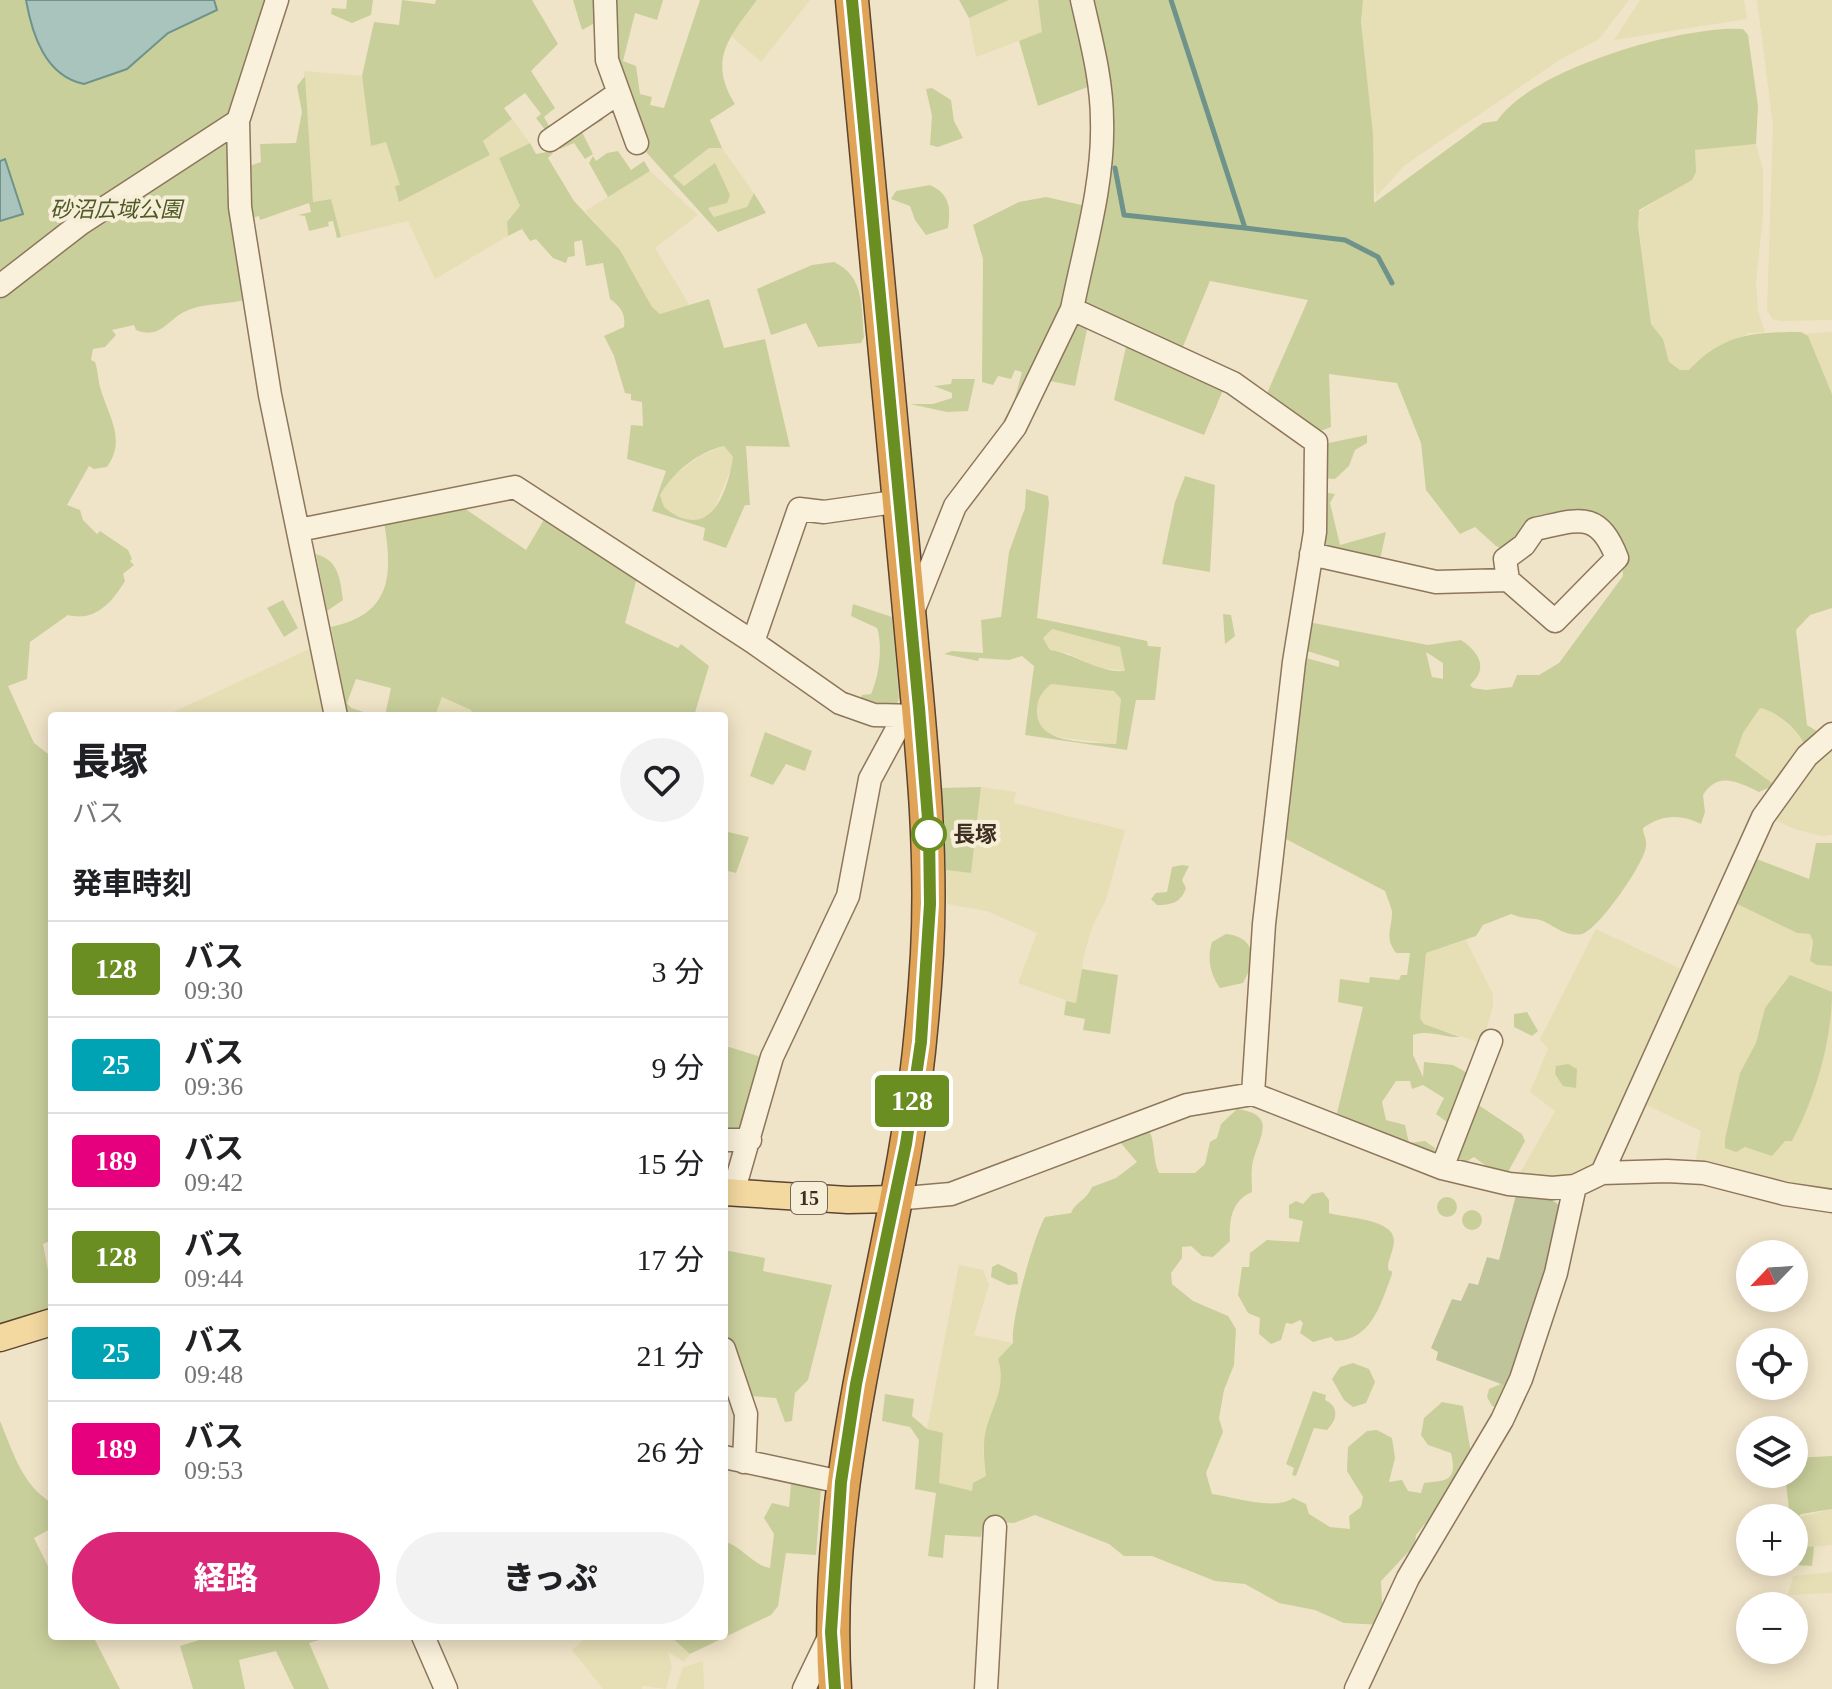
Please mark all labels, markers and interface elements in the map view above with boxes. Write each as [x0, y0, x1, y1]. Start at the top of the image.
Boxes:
park label: 砂沼広域公園 [50, 197, 185, 222]
button: heart [620, 738, 704, 822]
text: 長塚 [72, 741, 148, 783]
text: バス [72, 799, 124, 828]
marker: 長塚 [912, 817, 946, 851]
place label: 長塚 [953, 822, 997, 847]
text: 発車時刻 [72, 867, 192, 900]
text: バス [184, 940, 244, 973]
text: 128 [95, 953, 137, 984]
text: 3 分 [652, 955, 704, 988]
text: 09:30 [184, 976, 243, 1005]
text: バス [184, 1036, 244, 1069]
text: 25 [102, 1049, 130, 1080]
text: 9 分 [652, 1051, 704, 1084]
text: 09:36 [184, 1072, 243, 1101]
line badge: 128 [866, 1075, 958, 1127]
text: 128 [891, 1085, 933, 1116]
text: バス [184, 1132, 244, 1165]
text: 189 [95, 1145, 137, 1176]
text: 15 分 [637, 1147, 704, 1180]
text: 09:42 [184, 1168, 243, 1197]
road number: 15 [791, 1182, 827, 1214]
text: バス [184, 1228, 244, 1261]
north arrow [1736, 1240, 1808, 1312]
map controls [1736, 1240, 1808, 1664]
text: 128 [95, 1241, 137, 1272]
text: 17 分 [637, 1243, 704, 1276]
text: 09:44 [184, 1264, 243, 1293]
text: バス [184, 1324, 244, 1357]
button: locate [1736, 1328, 1808, 1400]
text: 25 [102, 1337, 130, 1368]
text: 21 分 [637, 1339, 704, 1372]
text: 09:48 [184, 1360, 243, 1389]
button: layers [1736, 1416, 1808, 1488]
text: バス [184, 1420, 244, 1453]
text: 189 [95, 1433, 137, 1464]
text: 26 分 [637, 1435, 704, 1468]
text: 09:53 [184, 1456, 243, 1485]
button: + [1736, 1504, 1808, 1576]
button: 経路 [72, 1532, 380, 1624]
button: きっぷ [396, 1532, 704, 1624]
button: − [1736, 1592, 1808, 1664]

